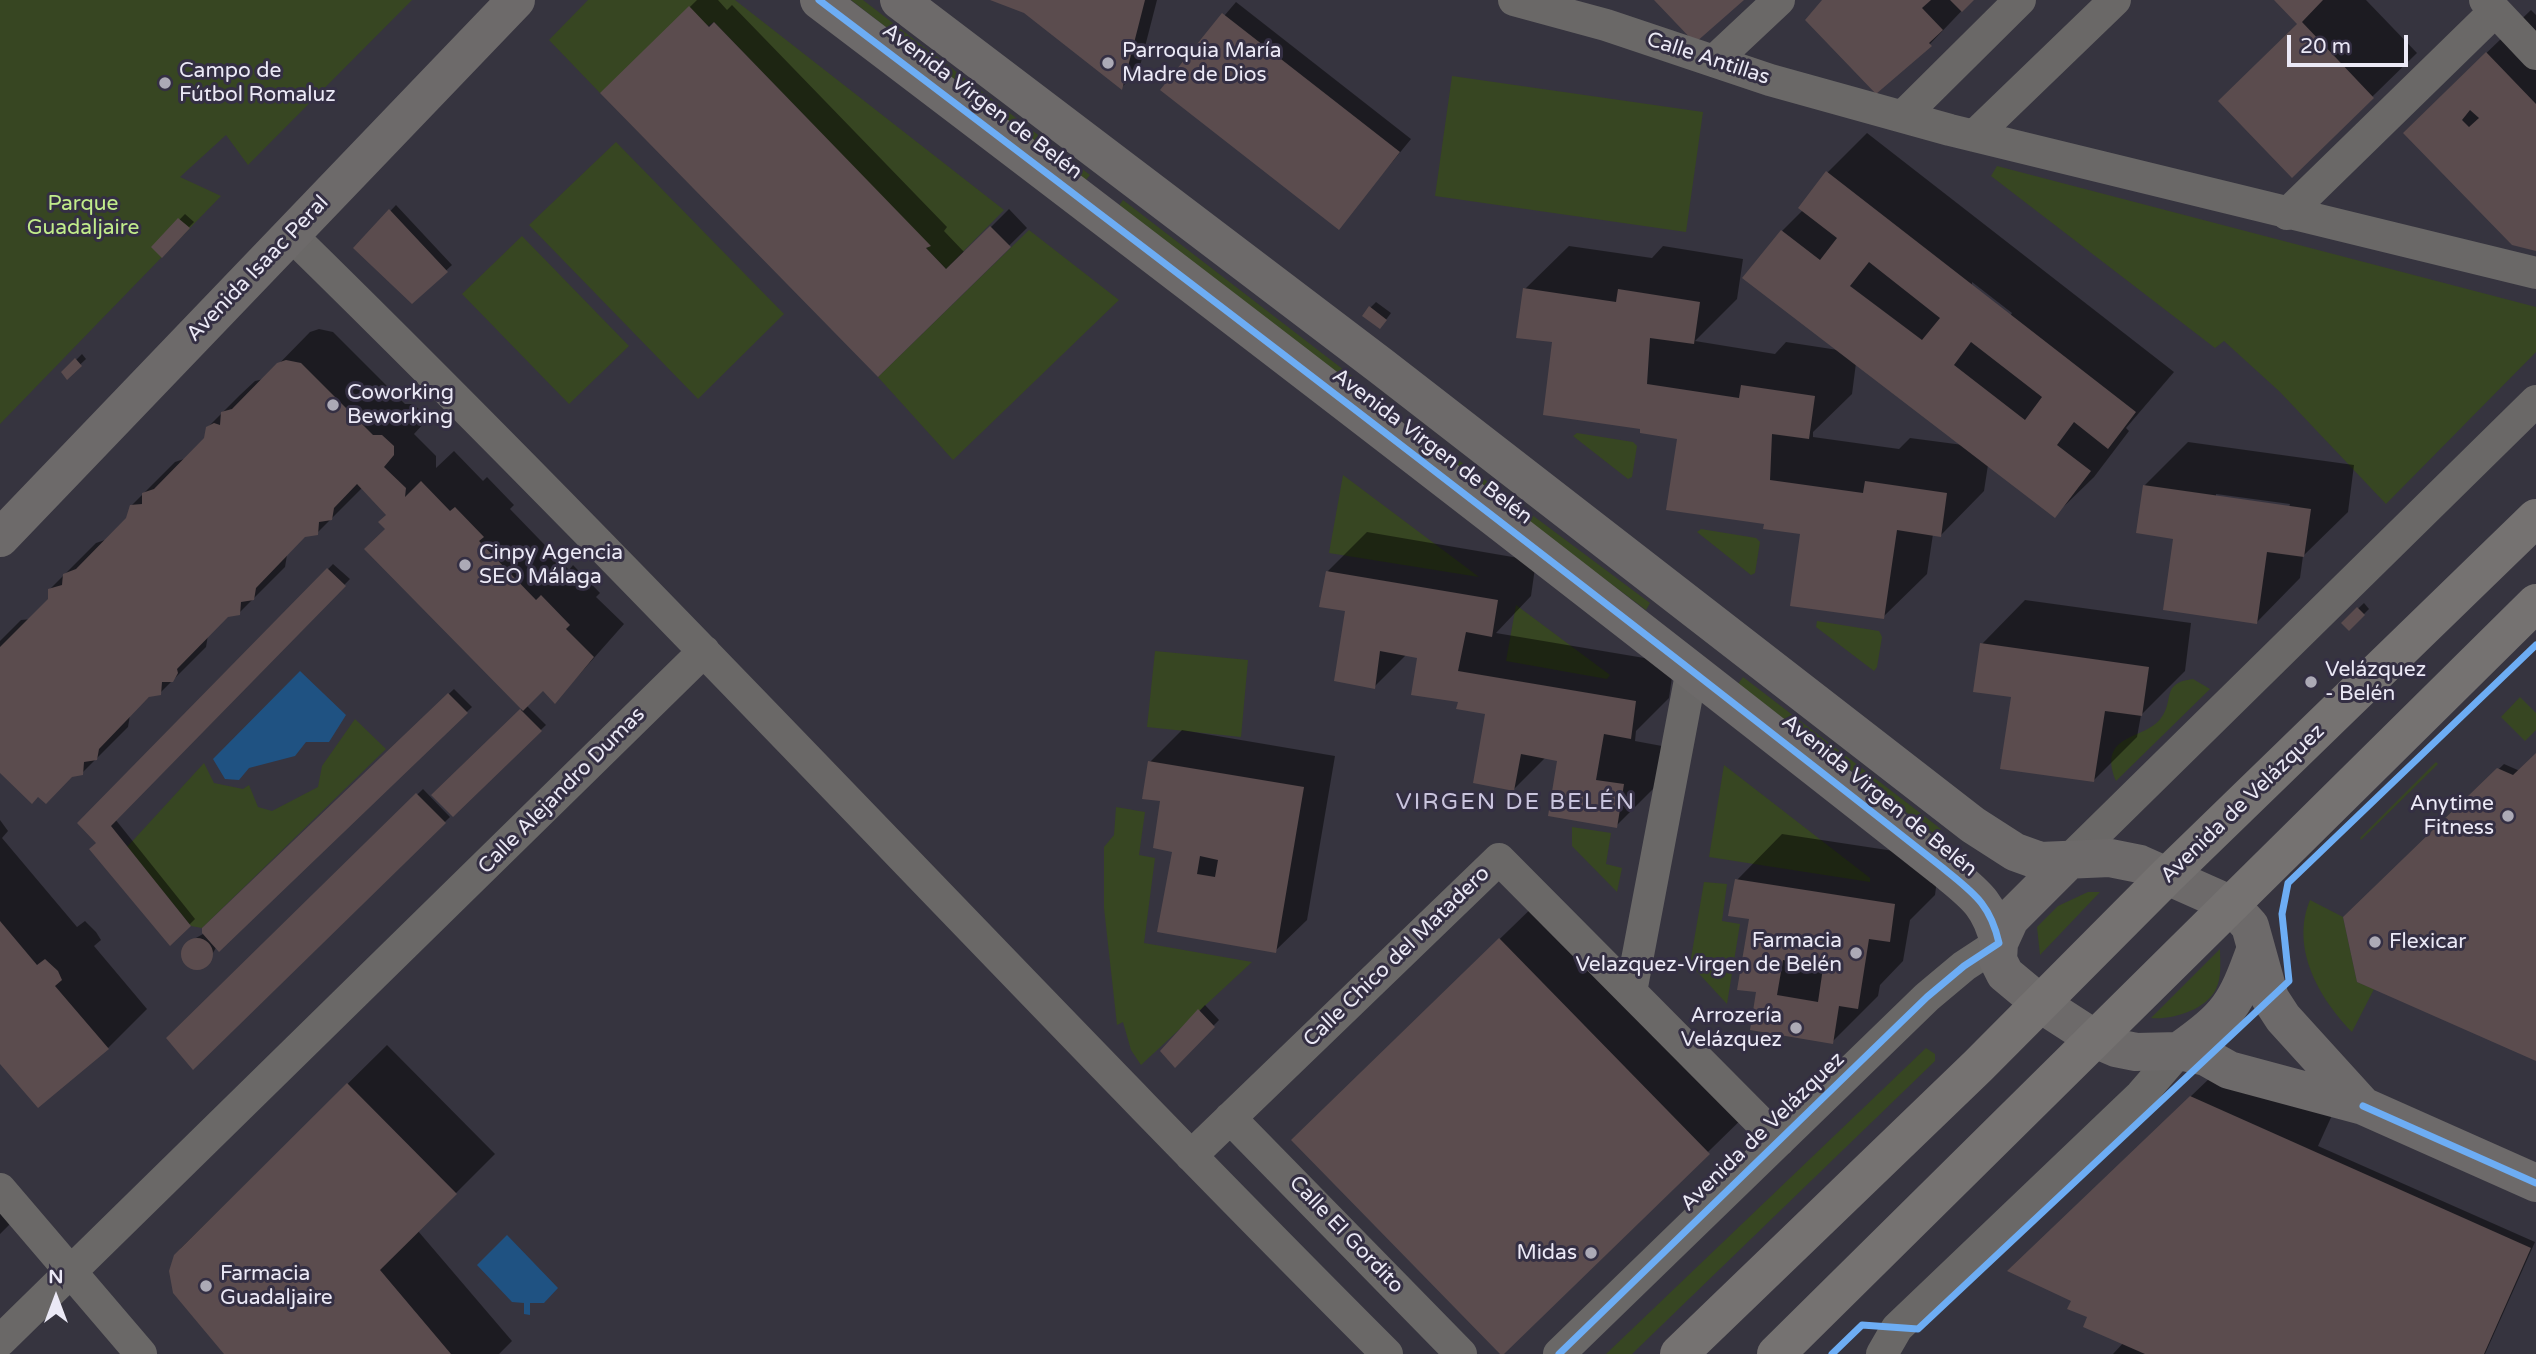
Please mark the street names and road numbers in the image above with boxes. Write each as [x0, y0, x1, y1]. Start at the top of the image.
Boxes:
street label: Avenida Virgen de Belén [877, 19, 1087, 185]
street label: Calle Antillas [1643, 27, 1773, 91]
street label: Avenida Isaac Peral [182, 191, 334, 347]
street label: Avenida Virgen de Belén [1327, 364, 1537, 530]
street label: Calle Alejandro Dumas [473, 702, 651, 880]
street label: Avenida Virgen de Belén [1776, 709, 1982, 883]
street label: Avenida de Velázquez [2156, 719, 2330, 889]
street label: Calle Chico del Matadero [1299, 861, 1495, 1053]
street label: Avenida de Velázquez [1676, 1047, 1850, 1217]
street label: Calle El Gordito [1284, 1171, 1408, 1299]

